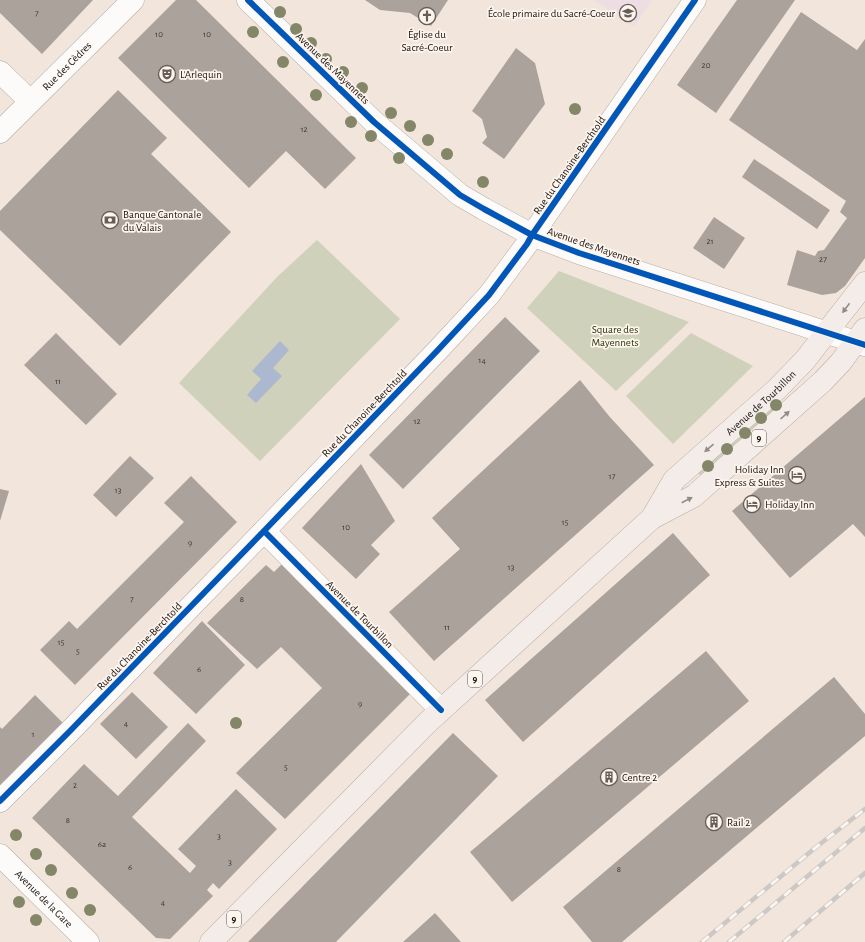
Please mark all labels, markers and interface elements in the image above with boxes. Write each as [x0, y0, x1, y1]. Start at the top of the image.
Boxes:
school or university icon: École primaire du Sacré-Coeur [618, 3, 638, 23]
church icon: Église du Sacré-Coeur [417, 6, 437, 26]
place label: École primaire du Sacré-Coeur [488, 7, 615, 19]
house number: 7 [35, 9, 39, 18]
place label: Église du Sacré-Coeur [401, 28, 453, 53]
house number: 10 [155, 30, 163, 39]
house number: 10 [203, 30, 211, 39]
street label: Avenue des Mayennets [294, 31, 372, 106]
street label: Rue des Cèdres [40, 40, 94, 93]
house number: 20 [702, 61, 711, 70]
theatre icon: L'Arlequin [157, 64, 177, 84]
place label: L'Arlequin [180, 69, 222, 80]
street label: Rue du Chanoine-Berchtold [531, 114, 608, 216]
house number: 12 [300, 125, 308, 134]
place label: Banque Cantonale du Valais [123, 209, 201, 233]
bank icon: Banque Cantonale du Valais [100, 210, 120, 230]
street label: Avenue des Mayennets [546, 225, 642, 268]
house number: 21 [706, 237, 714, 246]
house number: 27 [819, 255, 827, 264]
one-way arrow [843, 303, 851, 313]
park label: Square des Mayennets [591, 324, 639, 348]
house number: 14 [478, 356, 486, 365]
street label: Rue du Chanoine-Berchtold [320, 367, 409, 459]
street label: Avenue de Tourbillon [724, 368, 798, 438]
house number: 11 [55, 377, 61, 386]
one-way arrow [780, 411, 789, 420]
house number: 12 [413, 417, 421, 426]
road number: 9 [752, 430, 766, 446]
one-way arrow [705, 443, 714, 452]
place label: Holiday Inn Express & Suites [714, 464, 784, 488]
hotel icon: Holiday Inn Express & Suites [787, 465, 807, 485]
house number: 17 [609, 472, 616, 481]
house number: 13 [115, 486, 122, 495]
hotel icon: Holiday Inn [742, 494, 762, 514]
one-way arrow [681, 497, 692, 503]
place label: Holiday Inn [765, 499, 814, 510]
house number: 15 [562, 518, 569, 527]
house number: 10 [342, 523, 350, 532]
house number: 9 [188, 539, 192, 548]
house number: 13 [508, 563, 515, 572]
street label: Avenue de Tourbillon [324, 579, 395, 650]
house number: 7 [130, 595, 134, 604]
house number: 8 [240, 595, 244, 604]
street label: Rue du Chanoine-Berchtold [95, 600, 184, 692]
house number: 11 [444, 623, 450, 632]
house number: 15 [58, 638, 65, 647]
house number: 5 [76, 647, 80, 656]
house number: 6 [197, 665, 201, 674]
road number: 9 [468, 671, 482, 687]
house number: 9 [358, 700, 362, 709]
house number: 4 [124, 719, 129, 728]
house number: 1 [31, 730, 35, 739]
house number: 5 [284, 763, 288, 772]
building icon: Centre 2 [599, 767, 619, 787]
place label: Centre 2 [622, 772, 657, 783]
house number: 2 [73, 781, 77, 790]
building icon: Rail 2 [704, 812, 724, 832]
house number: 8 [66, 816, 70, 825]
place label: Rail 2 [727, 817, 750, 828]
house number: 3 [217, 832, 221, 841]
house number: 6a [98, 840, 106, 849]
house number: 3 [228, 858, 232, 867]
house number: 6 [128, 863, 132, 872]
house number: 8 [617, 865, 621, 874]
street label: Avenue de la Gare [13, 868, 75, 930]
house number: 4 [161, 898, 166, 907]
road number: 9 [227, 911, 241, 927]

